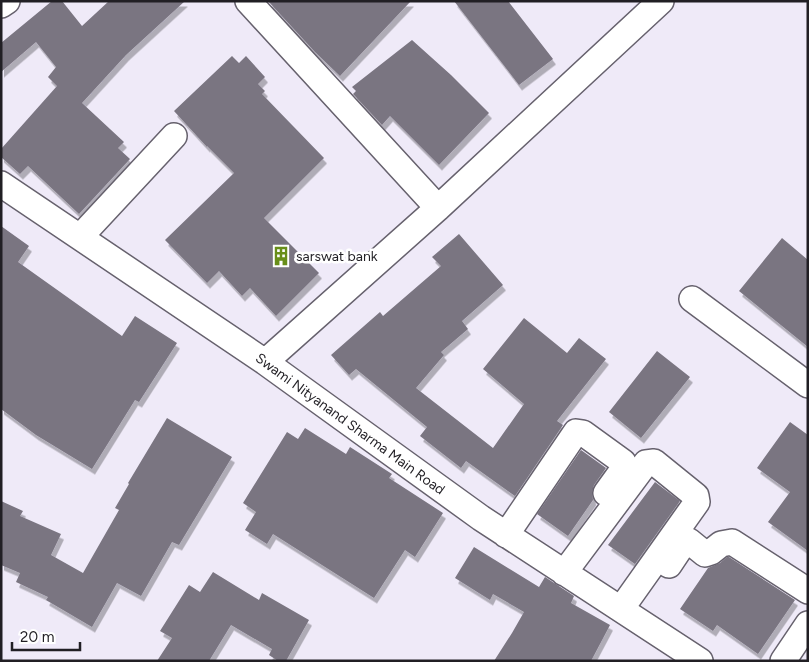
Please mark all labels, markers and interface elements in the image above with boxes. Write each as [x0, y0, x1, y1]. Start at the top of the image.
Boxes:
building icon: sarswat bank [270, 245, 292, 267]
place label: sarswat bank [296, 248, 378, 265]
street label: Swami Nityanand Sharma Main Road [252, 350, 448, 498]
scale bar [12, 620, 80, 652]
text: 20 m [20, 628, 54, 646]

